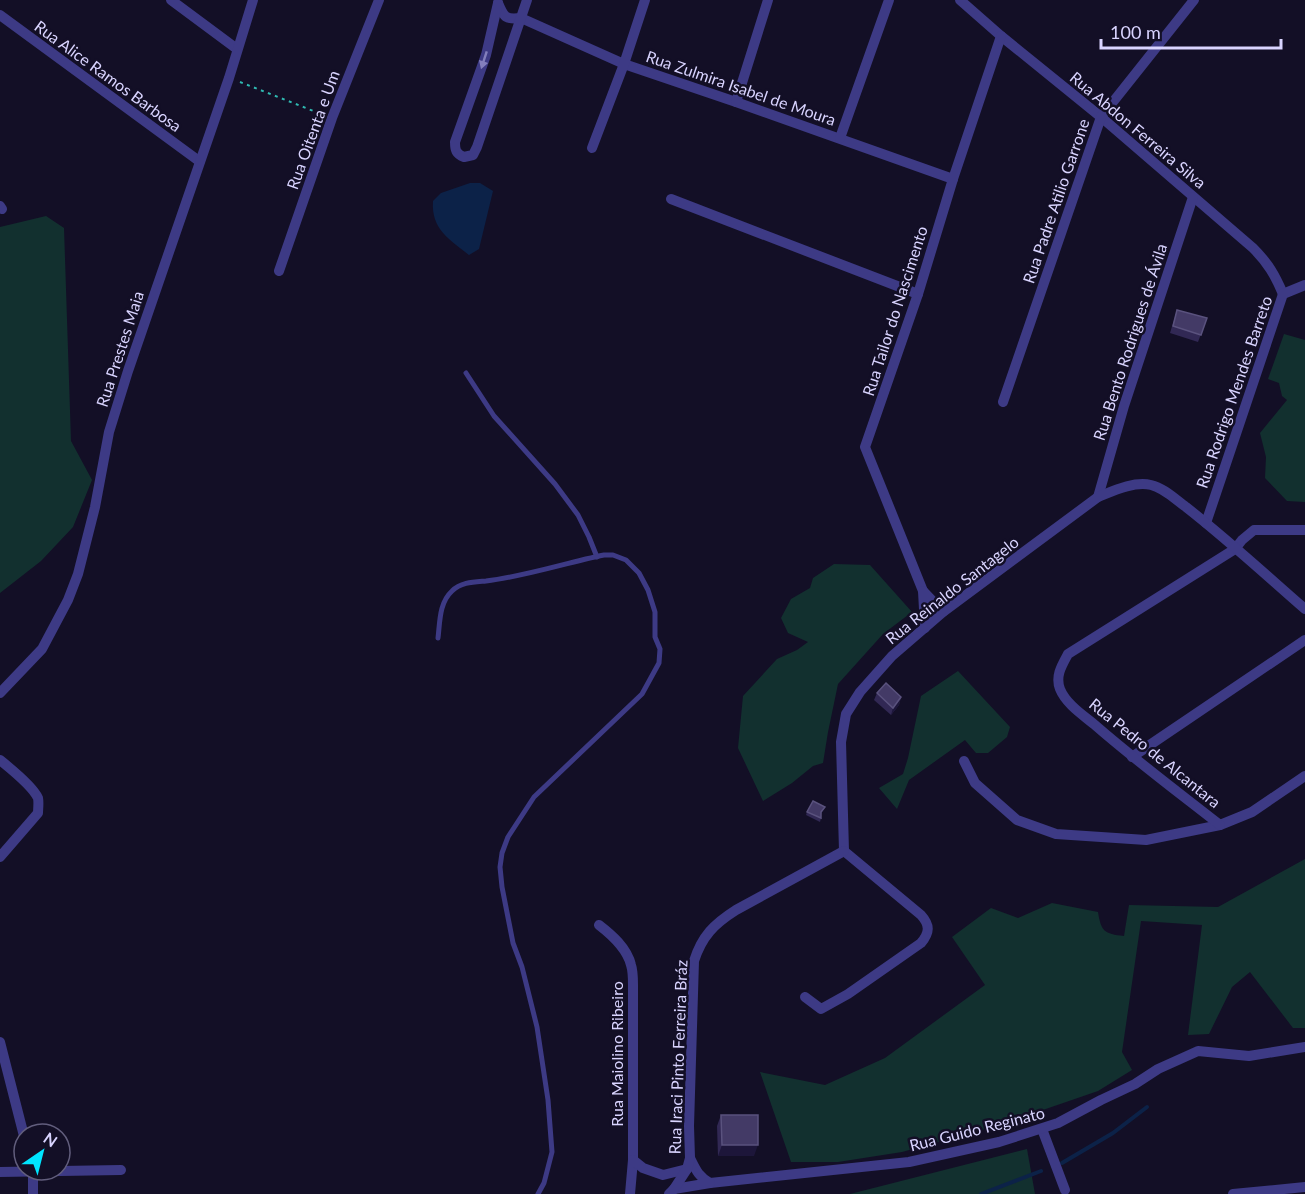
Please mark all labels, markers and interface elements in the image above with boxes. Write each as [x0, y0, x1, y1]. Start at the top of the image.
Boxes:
scale bar [1101, 12, 1281, 50]
street label: Rua Alice Ramos Barbosa [31, 16, 185, 135]
text: 100 m [1110, 21, 1161, 43]
street label: Rua Zulmira Isabel de Moura [644, 46, 839, 129]
one-way arrow [479, 51, 488, 69]
street label: Rua Abdon Ferreira Silva [1067, 67, 1210, 192]
street label: Rua Oitenta e Um [282, 68, 343, 192]
street label: Rua Padre Atilio Garrone [1018, 116, 1093, 286]
street label: Rua Tailor do Nascimento [858, 223, 931, 398]
street label: Rua Bento Rodrigues de Ávila [1089, 241, 1170, 443]
street label: Rua Prestes Maia [92, 289, 147, 409]
street label: Rua Rodrigo Mendes Barreto [1192, 293, 1275, 491]
street label: Rua Reinaldo Santagelo [881, 532, 1022, 647]
street label: Rua Pedro de Alcantara [1086, 694, 1225, 811]
street label: Rua Iraci Pinto Ferreira Bráz [665, 959, 690, 1155]
street label: Rua Maiolino Ribeiro [607, 981, 626, 1127]
street label: Rua Guido Reginato [907, 1103, 1046, 1155]
north arrow [12, 1122, 72, 1182]
text: N [40, 1128, 61, 1151]

